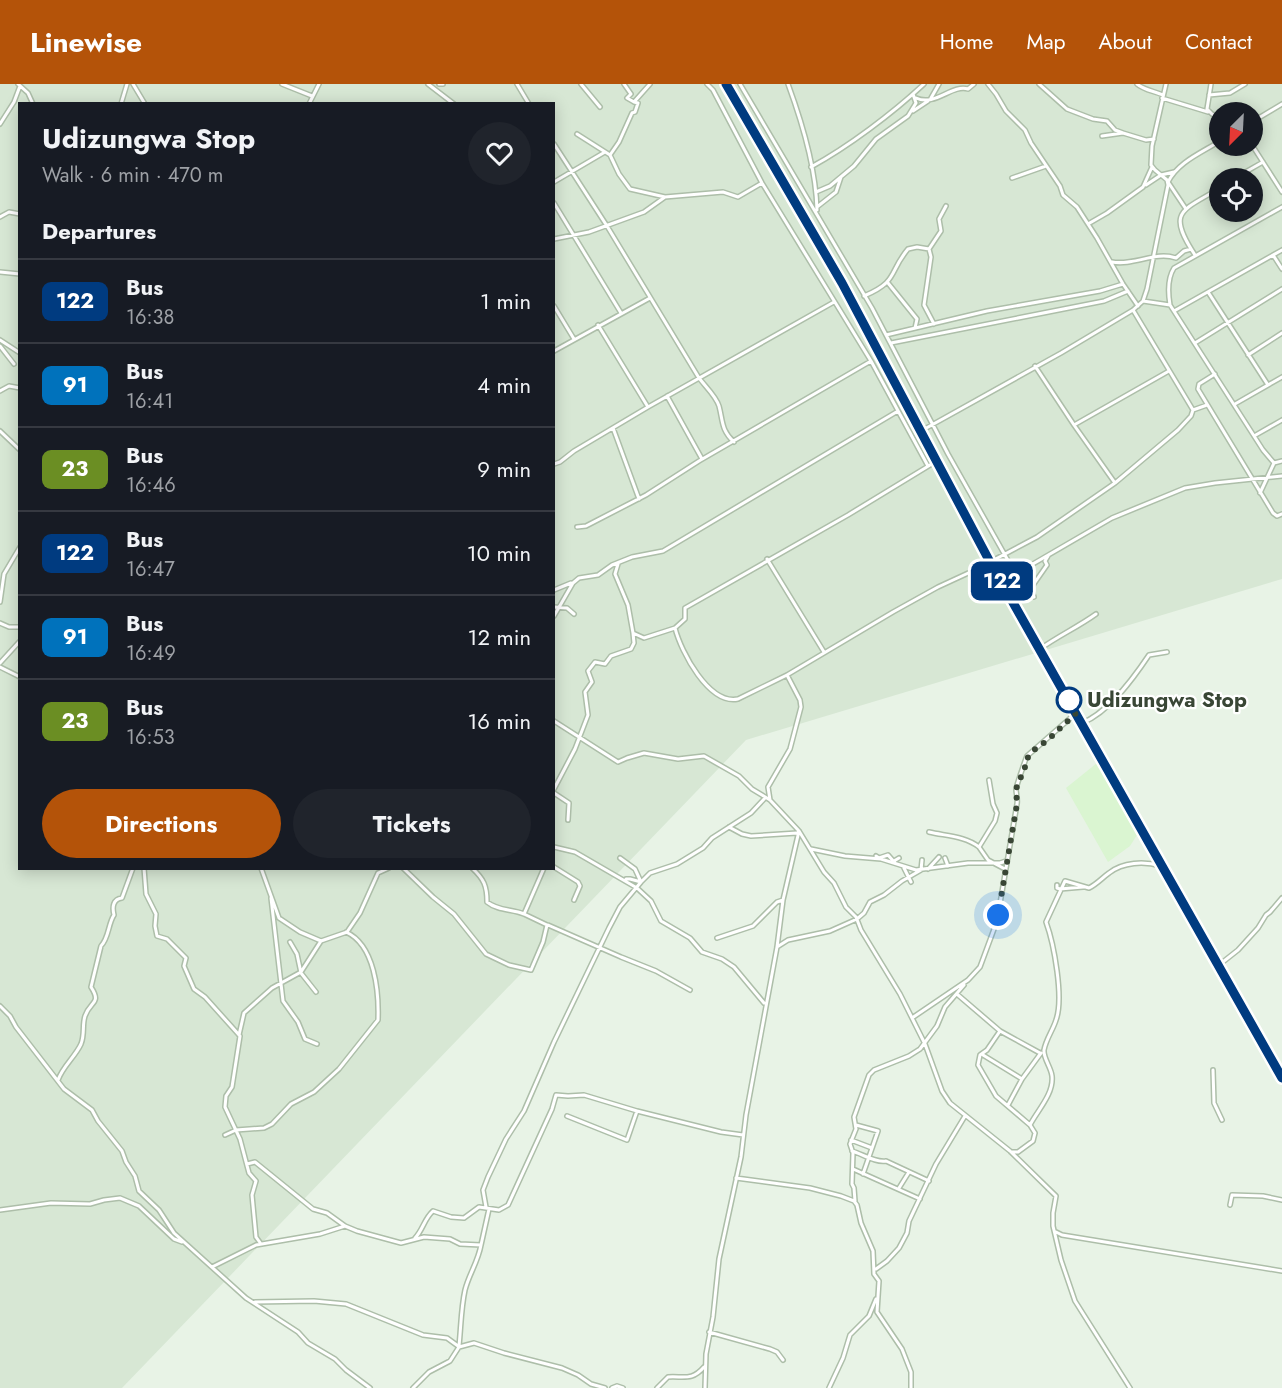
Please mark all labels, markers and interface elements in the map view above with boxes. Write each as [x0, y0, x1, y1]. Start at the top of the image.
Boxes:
text: Linewise [30, 22, 142, 63]
text: Home [940, 27, 993, 57]
text: Map [1026, 27, 1066, 57]
text: About [1099, 27, 1152, 57]
text: Contact [1185, 27, 1252, 57]
north arrow [1209, 102, 1263, 156]
map controls [1209, 102, 1263, 222]
text: Udizungwa Stop [42, 118, 255, 159]
button: heart [468, 122, 531, 185]
text: Walk · 6 min · 470 m [42, 161, 223, 190]
button: locate [1209, 168, 1263, 222]
text: Departures [42, 215, 156, 247]
text: Bus [126, 271, 163, 303]
text: 1 min [480, 285, 531, 317]
text: 122 [56, 286, 94, 316]
text: 16:38 [126, 303, 174, 332]
text: Bus [126, 355, 163, 387]
text: 4 min [477, 369, 531, 401]
text: 91 [63, 370, 87, 400]
text: 16:41 [126, 387, 173, 416]
text: Bus [126, 439, 163, 471]
text: 9 min [477, 453, 531, 485]
text: 23 [62, 454, 88, 484]
text: 16:46 [126, 471, 176, 500]
text: Bus [126, 523, 163, 555]
text: 10 min [467, 537, 531, 569]
text: 122 [56, 538, 94, 568]
text: 16:47 [126, 555, 175, 584]
line badge: 122 [968, 562, 1036, 600]
text: 122 [983, 566, 1021, 596]
text: Bus [126, 607, 163, 639]
text: 12 min [468, 621, 531, 653]
text: 91 [63, 622, 87, 652]
text: 16:49 [126, 639, 176, 668]
place label: Udizungwa Stop [1087, 685, 1247, 715]
marker: Udizungwa Stop [1056, 687, 1082, 713]
text: Bus [126, 691, 163, 723]
text: 16 min [467, 705, 531, 737]
text: 23 [62, 706, 88, 736]
text: 16:53 [126, 723, 175, 752]
button: Directions [42, 789, 281, 858]
button: Tickets [293, 789, 531, 858]
your location [983, 900, 1013, 930]

